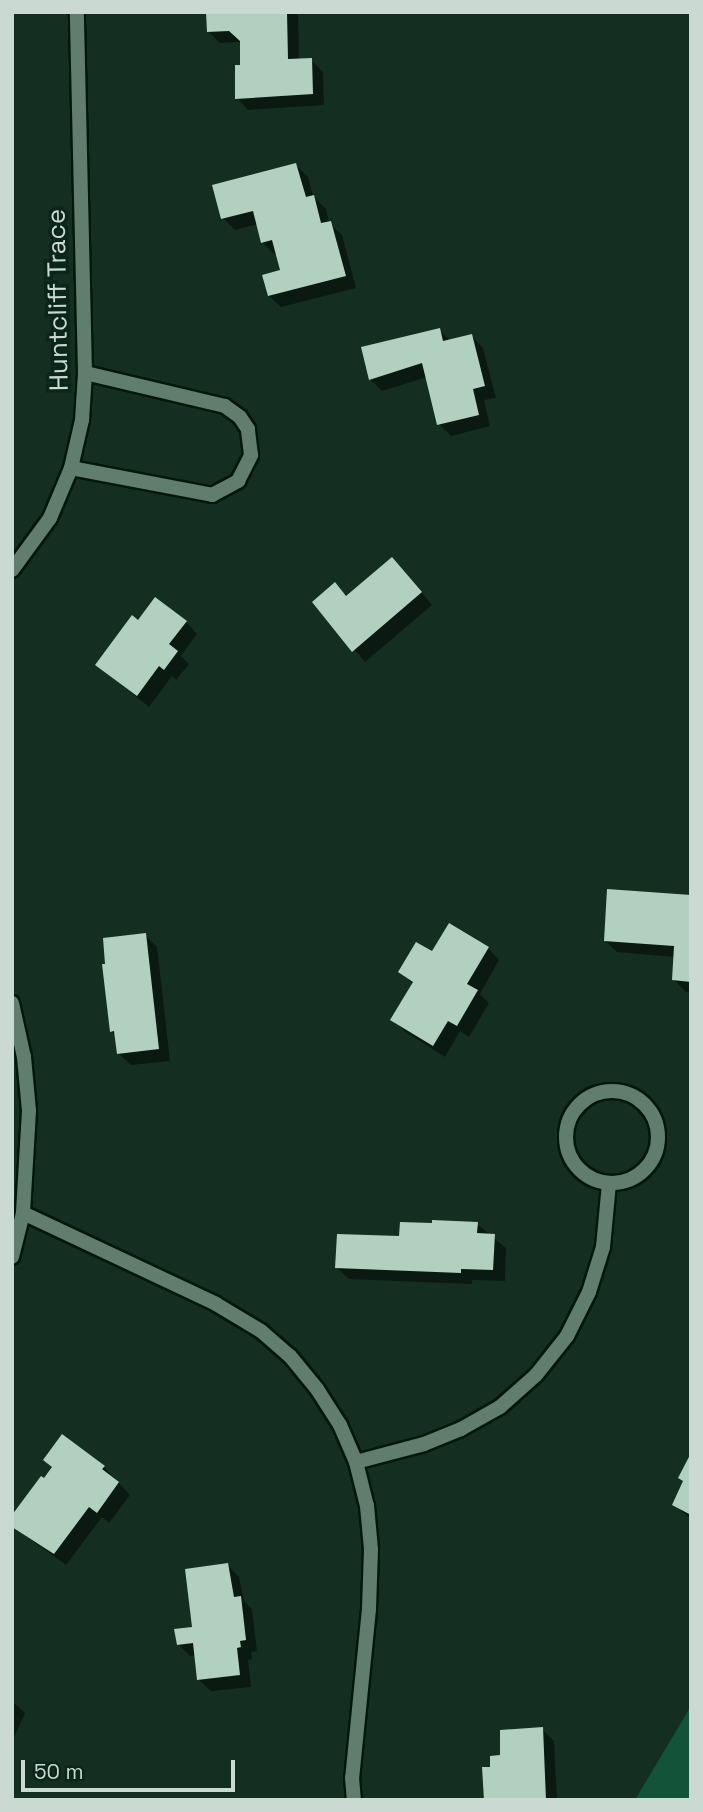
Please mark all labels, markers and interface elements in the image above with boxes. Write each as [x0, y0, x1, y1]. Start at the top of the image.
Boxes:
street label: Huntcliff Trace [41, 208, 75, 392]
scale bar [24, 1745, 238, 1789]
text: 50 m [34, 1758, 84, 1785]

